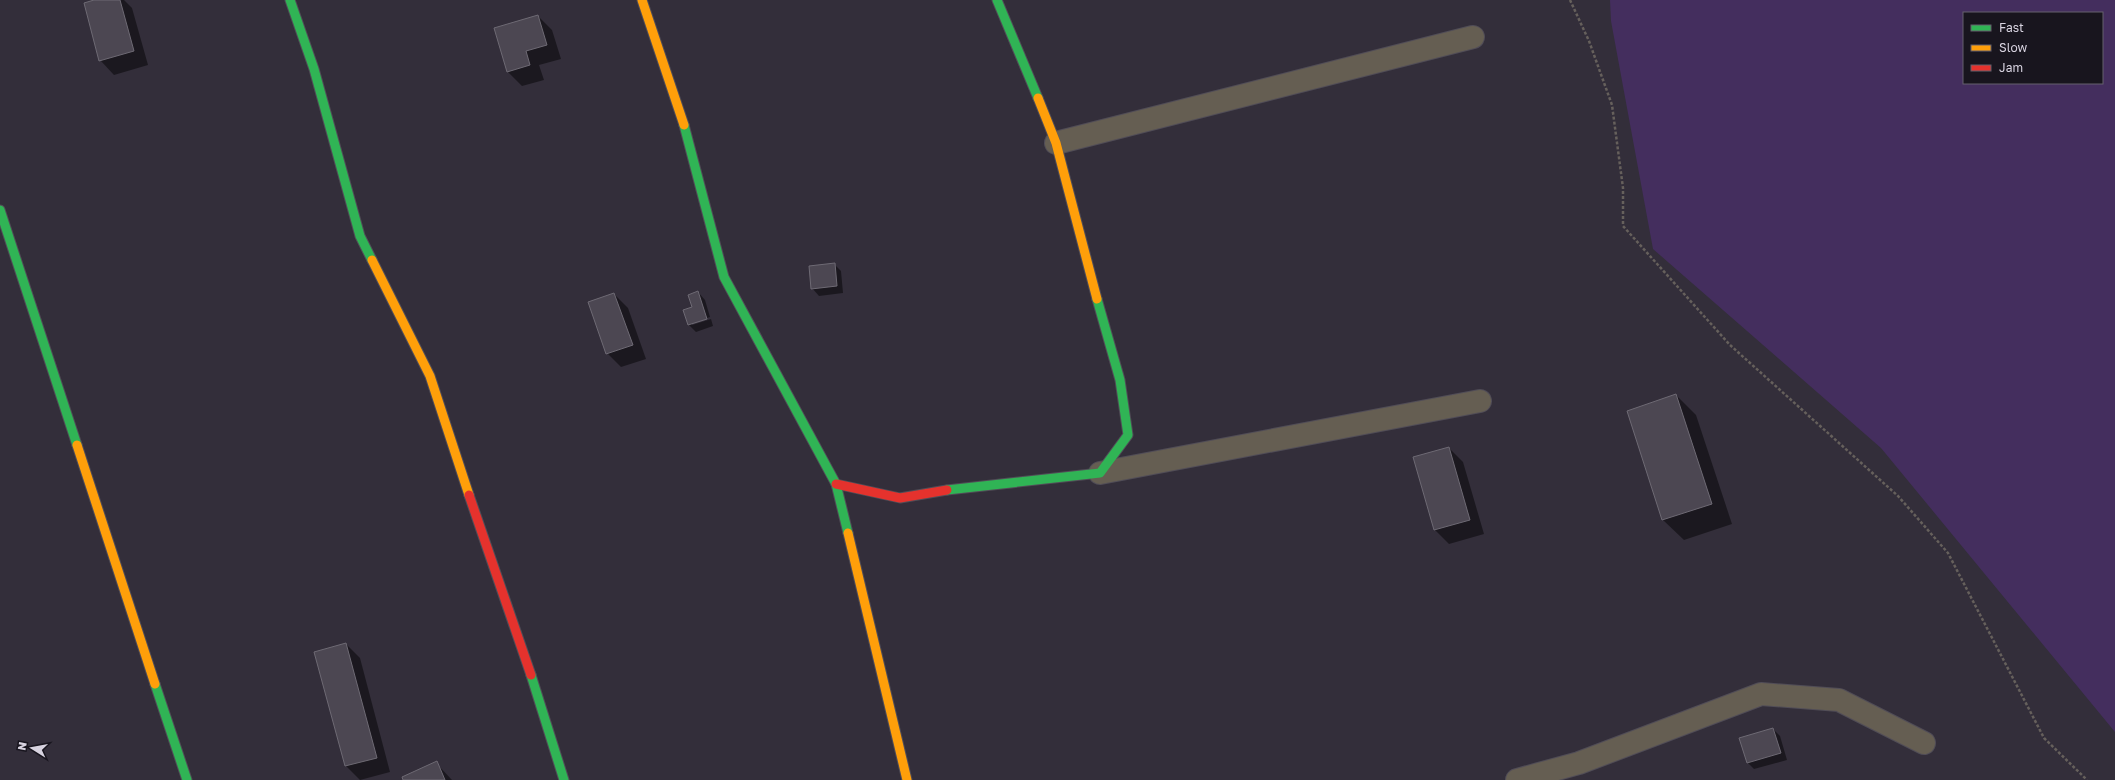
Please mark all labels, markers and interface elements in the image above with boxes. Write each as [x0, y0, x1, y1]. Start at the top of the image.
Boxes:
legend [1963, 12, 2103, 84]
text: Fast [1999, 20, 2024, 35]
text: Slow [1999, 40, 2027, 55]
text: Jam [1999, 60, 2023, 75]
north arrow [12, 728, 52, 768]
text: N [15, 741, 29, 751]

